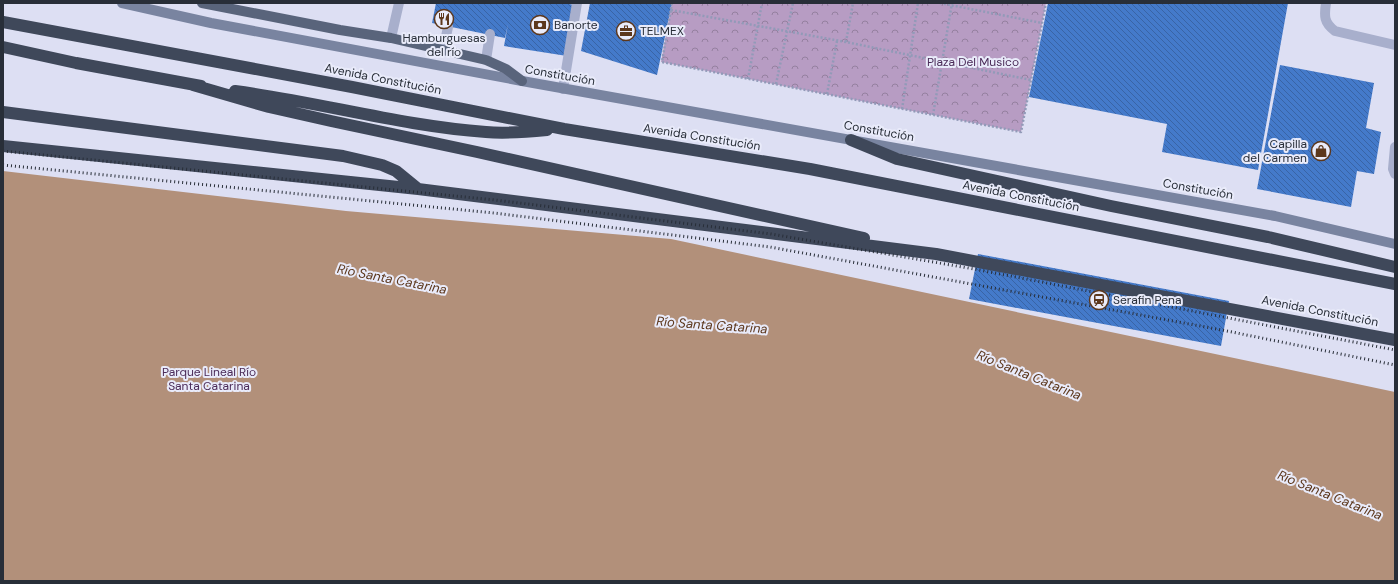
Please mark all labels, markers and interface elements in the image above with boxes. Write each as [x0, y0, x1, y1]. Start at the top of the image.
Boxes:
restaurant icon: Hamburguesas del río [433, 8, 455, 30]
bank icon: Banorte [529, 14, 551, 36]
place label: Banorte [554, 17, 598, 33]
office icon: TELMEX [615, 20, 637, 42]
place label: TELMEX [640, 23, 684, 39]
place label: Hamburguesas del río [402, 30, 486, 60]
park label: Plaza Del Musico [927, 54, 1019, 70]
street label: Avenida Constitución [323, 60, 443, 98]
street label: Constitución [524, 61, 597, 89]
street label: Constitución [843, 117, 916, 145]
street label: Avenida Constitución [642, 120, 762, 154]
place label: Capilla del Carmen [1243, 136, 1307, 166]
shop icon: Capilla del Carmen [1310, 140, 1332, 162]
street label: Constitución [1162, 175, 1235, 203]
street label: Avenida Constitución [961, 177, 1081, 215]
water label: Río Santa Catarina [336, 260, 448, 298]
station icon: Serafin Pena [1088, 289, 1110, 311]
place label: Serafin Pena [1113, 292, 1181, 308]
street label: Avenida Constitución [1260, 292, 1380, 330]
water label: Río Santa Catarina [656, 313, 768, 337]
water label: Río Santa Catarina [974, 346, 1084, 404]
park label: Parque Lineal Río Santa Catarina [162, 364, 256, 394]
water label: Río Santa Catarina [1275, 466, 1385, 524]

